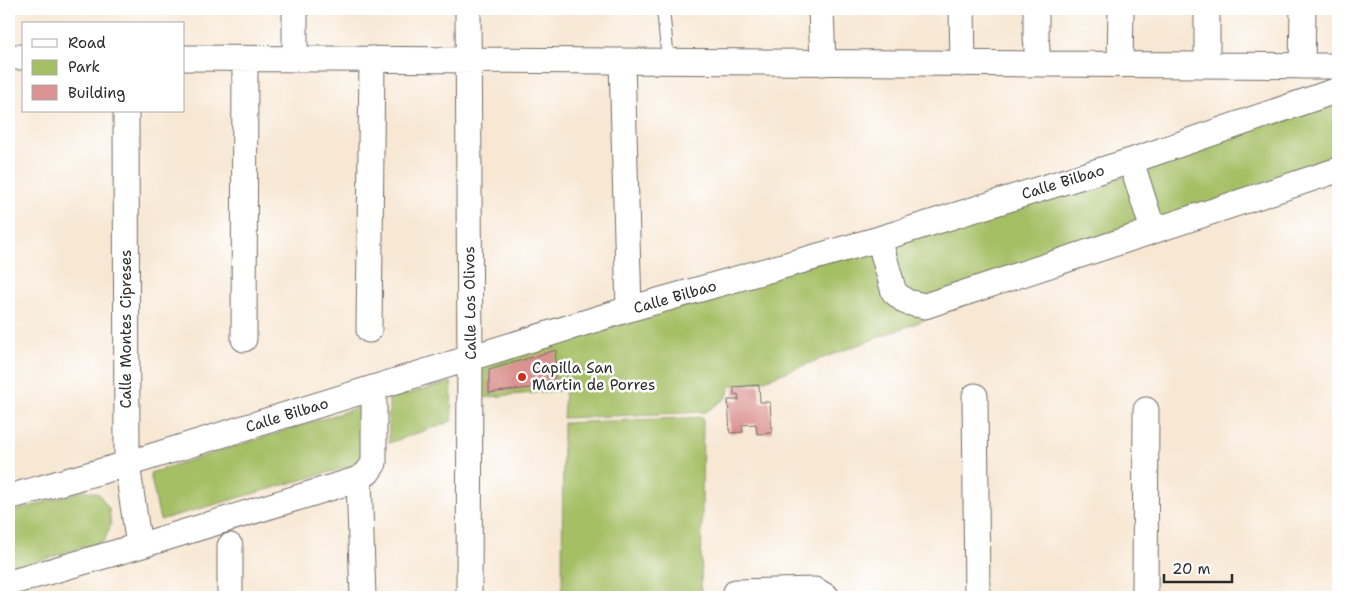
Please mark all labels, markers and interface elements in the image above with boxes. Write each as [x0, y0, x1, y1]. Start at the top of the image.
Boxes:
legend [22, 22, 185, 112]
text: Road [68, 33, 106, 53]
text: Park [68, 57, 100, 77]
text: Building [68, 83, 125, 103]
street label: Calle Bilbao [1019, 160, 1107, 204]
street label: Calle Los Olivos [459, 246, 481, 360]
street label: Calle Montes Cipreses [116, 249, 136, 409]
street label: Calle Bilbao [631, 276, 719, 318]
place label: Capilla San Martin de Porres [532, 358, 655, 395]
marker: Capilla San Martin de Porres [516, 371, 528, 383]
street label: Calle Bilbao [243, 393, 331, 437]
scale bar [1164, 551, 1232, 583]
text: 20 m [1172, 559, 1211, 579]

